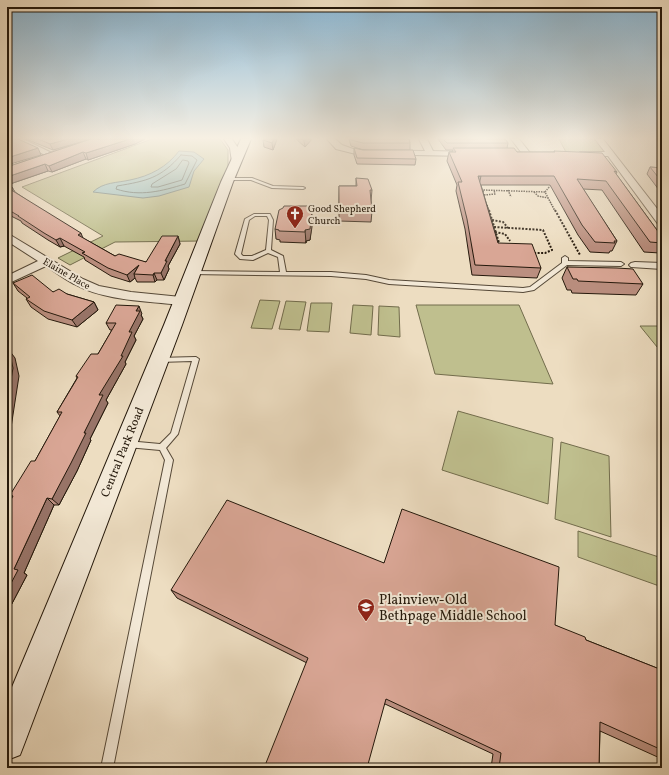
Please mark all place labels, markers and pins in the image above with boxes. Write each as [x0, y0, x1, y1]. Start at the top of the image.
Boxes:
place label: Good Shepherd Church [308, 202, 376, 228]
church icon: Good Shepherd Church [285, 204, 305, 229]
place label: Plainview-Old Bethpage Middle School [379, 591, 527, 626]
school or university icon: Plainview-Old Bethpage Middle School [356, 597, 376, 622]

